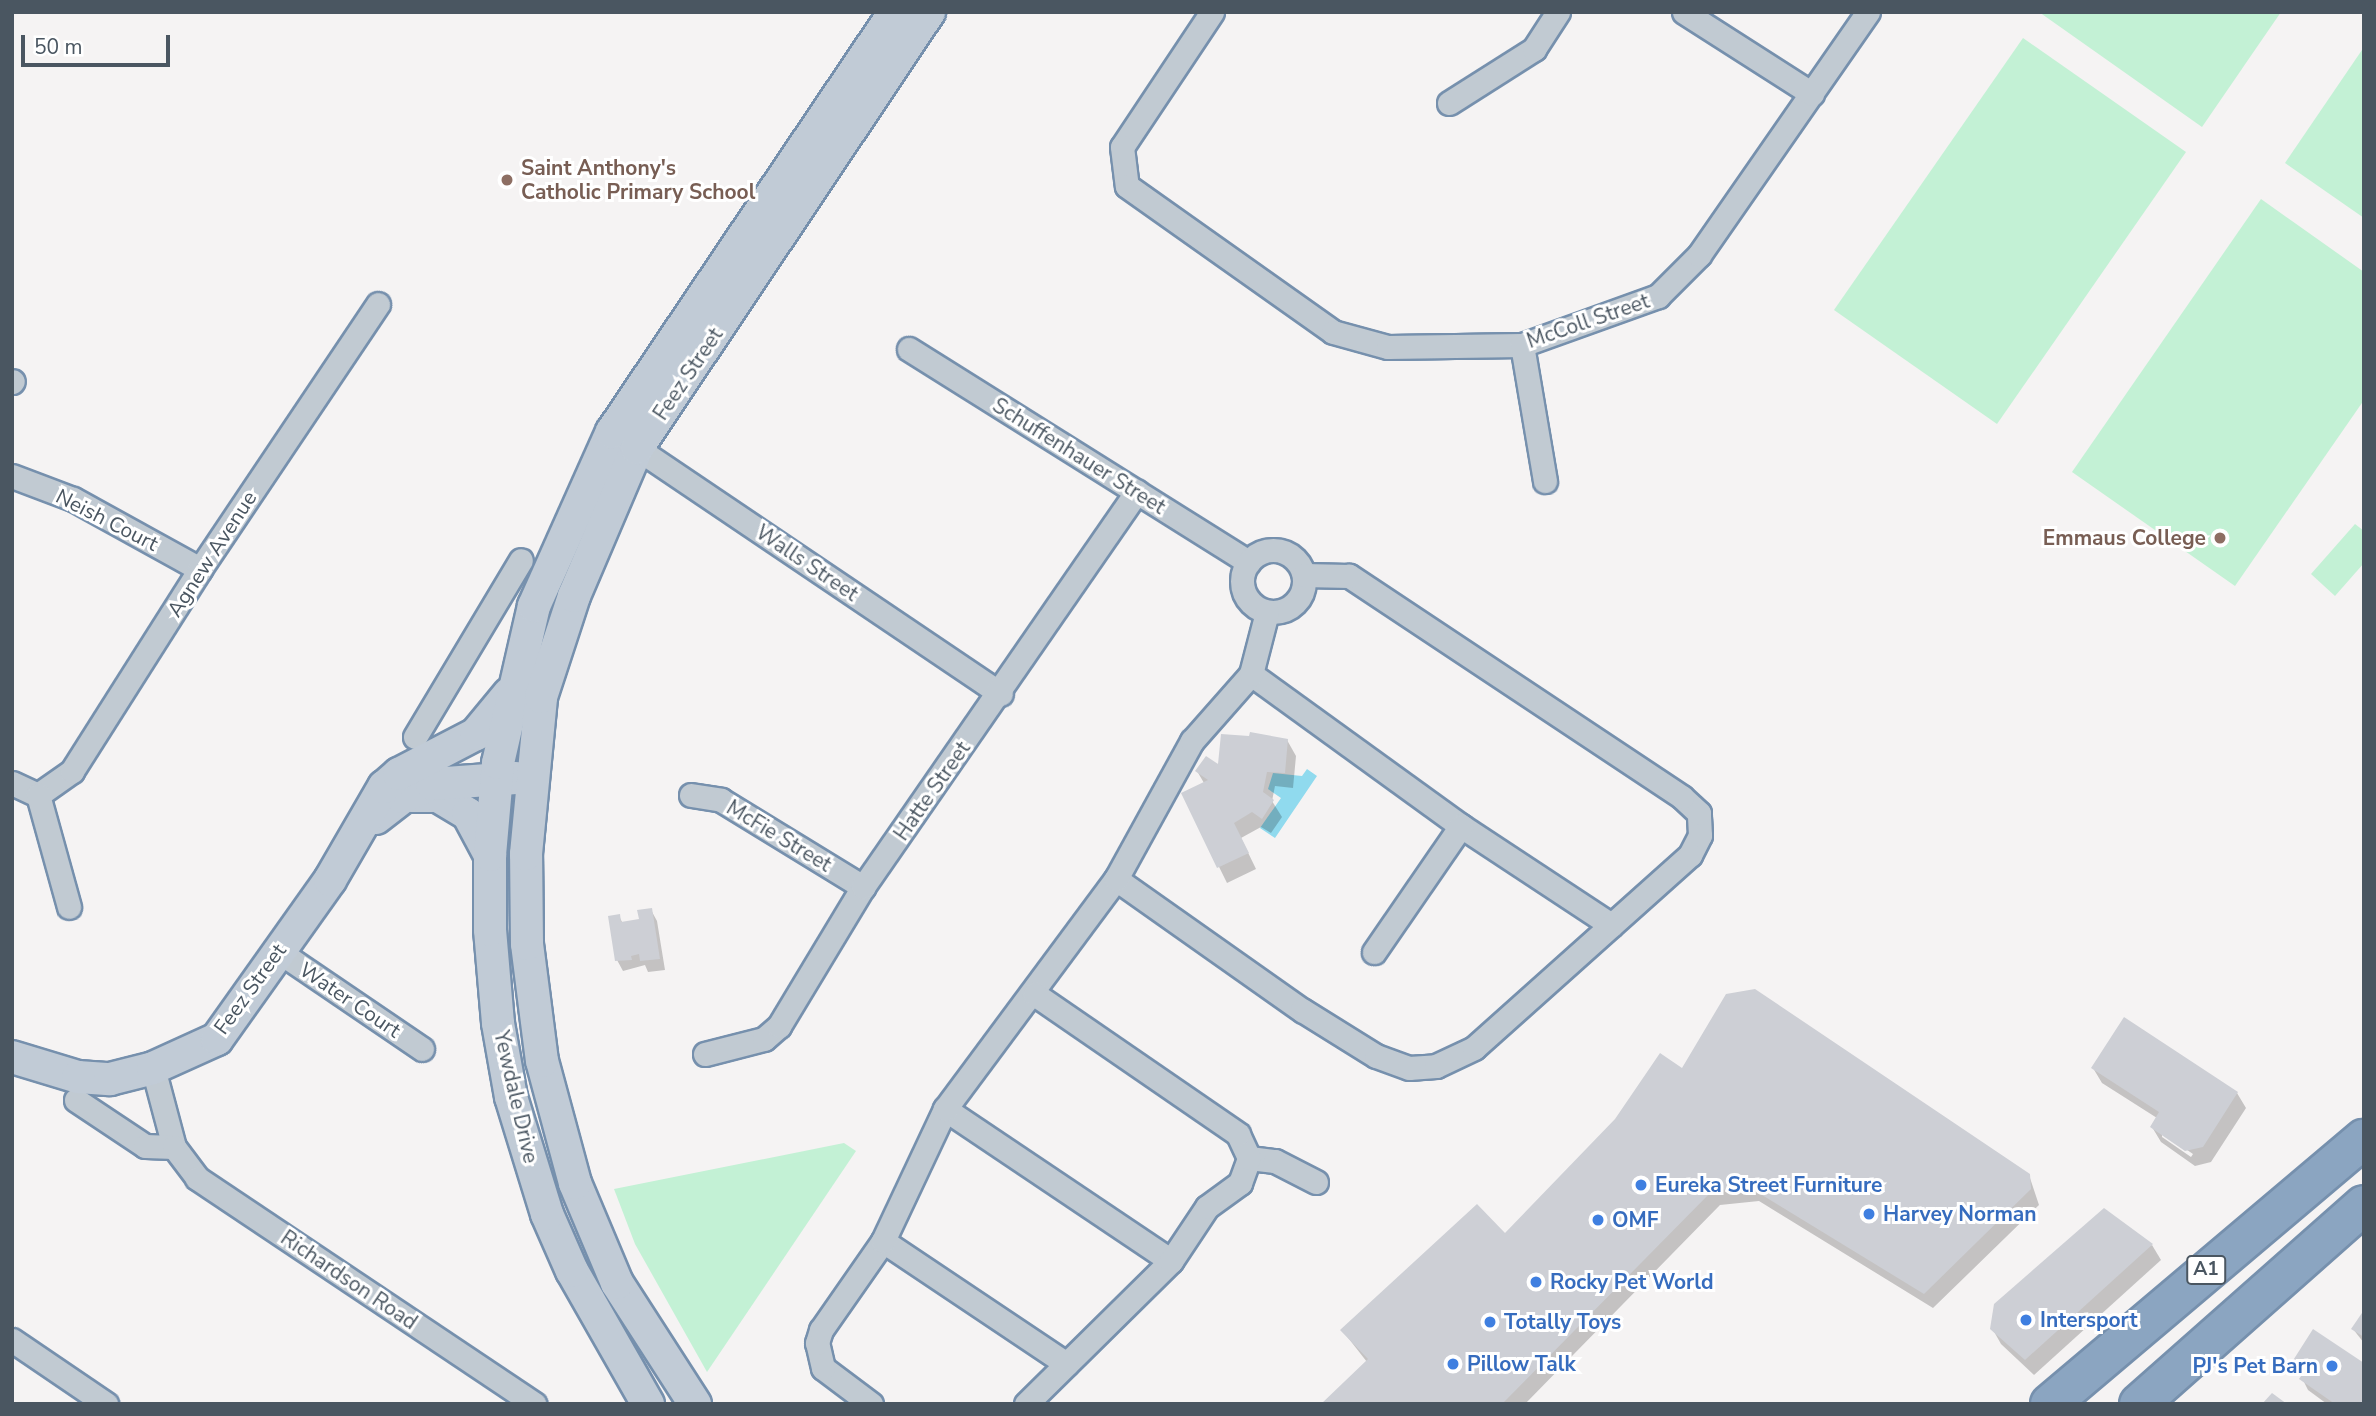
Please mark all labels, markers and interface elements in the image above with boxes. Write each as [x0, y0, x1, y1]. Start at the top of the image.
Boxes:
scale bar [24, 21, 173, 65]
text: 50 m [34, 33, 83, 61]
place label: Saint Anthony's Catholic Primary School [521, 155, 755, 205]
marker: Saint Anthony's Catholic Primary School [499, 172, 515, 188]
street label: McColl Street [1523, 288, 1653, 354]
street label: Feez Street [648, 323, 728, 425]
street label: Schuffenhauer Street [988, 393, 1170, 519]
street label: Neish Court [52, 484, 162, 556]
street label: Agnew Avenue [162, 486, 262, 622]
street label: Walls Street [751, 520, 863, 606]
place label: Emmaus College [2043, 525, 2206, 551]
marker: Emmaus College [2212, 530, 2228, 546]
street label: Hatte Street [889, 737, 975, 845]
street label: McFie Street [722, 795, 836, 877]
street label: Feez Street [209, 939, 291, 1039]
street label: Water Court [295, 957, 405, 1043]
street label: Yewdale Drive [489, 1028, 543, 1166]
place label: Eureka Street Furniture [1655, 1172, 1882, 1198]
marker: Eureka Street Furniture [1633, 1177, 1649, 1193]
place label: Harvey Norman [1883, 1201, 2037, 1227]
marker: Harvey Norman [1861, 1206, 1877, 1222]
place label: OMF [1612, 1207, 1659, 1233]
marker: OMF [1590, 1212, 1606, 1228]
street label: Richardson Road [276, 1225, 422, 1335]
road number: A1 [2185, 1254, 2227, 1286]
place label: Rocky Pet World [1550, 1269, 1714, 1295]
marker: Rocky Pet World [1528, 1274, 1544, 1290]
place label: Intersport [2040, 1307, 2137, 1333]
place label: Totally Toys [1504, 1309, 1621, 1335]
marker: Intersport [2018, 1312, 2034, 1328]
marker: Totally Toys [1482, 1314, 1498, 1330]
place label: Pillow Talk [1467, 1351, 1576, 1377]
place label: PJ's Pet Barn [2193, 1353, 2318, 1379]
marker: Pillow Talk [1445, 1356, 1461, 1372]
marker: PJ's Pet Barn [2324, 1358, 2340, 1374]

